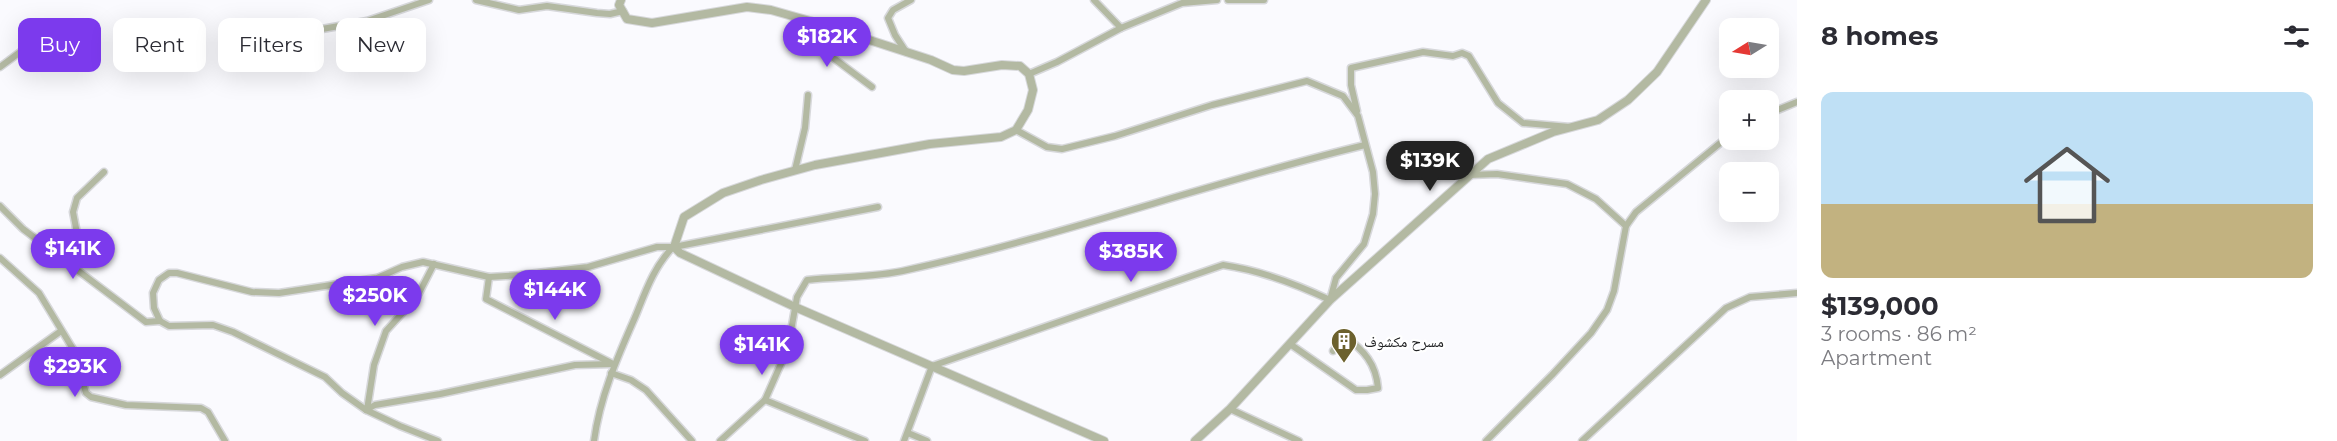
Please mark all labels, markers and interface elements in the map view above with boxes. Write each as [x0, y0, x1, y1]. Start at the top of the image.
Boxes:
pin: $182K [785, 17, 869, 68]
chip: Buy [18, 18, 101, 72]
chip: Rent [113, 18, 206, 72]
chip: Filters [218, 18, 324, 72]
chip: New [336, 18, 426, 72]
north arrow [1719, 18, 1779, 78]
map controls [1719, 18, 1779, 222]
text: 8 homes [1821, 20, 1938, 52]
icon: filters [2280, 20, 2313, 53]
text: $182K [797, 24, 857, 48]
button: + [1719, 90, 1779, 150]
icon: home [2013, 131, 2121, 239]
pin: $139K [1388, 141, 1472, 192]
text: $139K [1400, 148, 1460, 172]
button: − [1719, 162, 1779, 222]
pin: $141K [31, 229, 115, 280]
pin: $385K [1089, 232, 1173, 283]
text: $141K [45, 236, 101, 260]
text: $385K [1099, 239, 1163, 263]
pin: $144K [513, 270, 597, 321]
pin: $250K [333, 276, 417, 327]
text: $144K [524, 277, 586, 301]
text: $250K [343, 283, 407, 307]
text: $139,000 [1821, 290, 1939, 322]
text: 3 rooms · 86 m² [1821, 322, 1977, 346]
pin: $141K [720, 325, 804, 376]
building icon: مسرح مكشوف [1329, 326, 1359, 364]
text: $141K [734, 332, 790, 356]
place label: مسرح مكشوف [1364, 332, 1444, 352]
text: Apartment [1821, 346, 1932, 370]
pin: $293K [33, 347, 117, 398]
text: $293K [43, 354, 107, 378]

